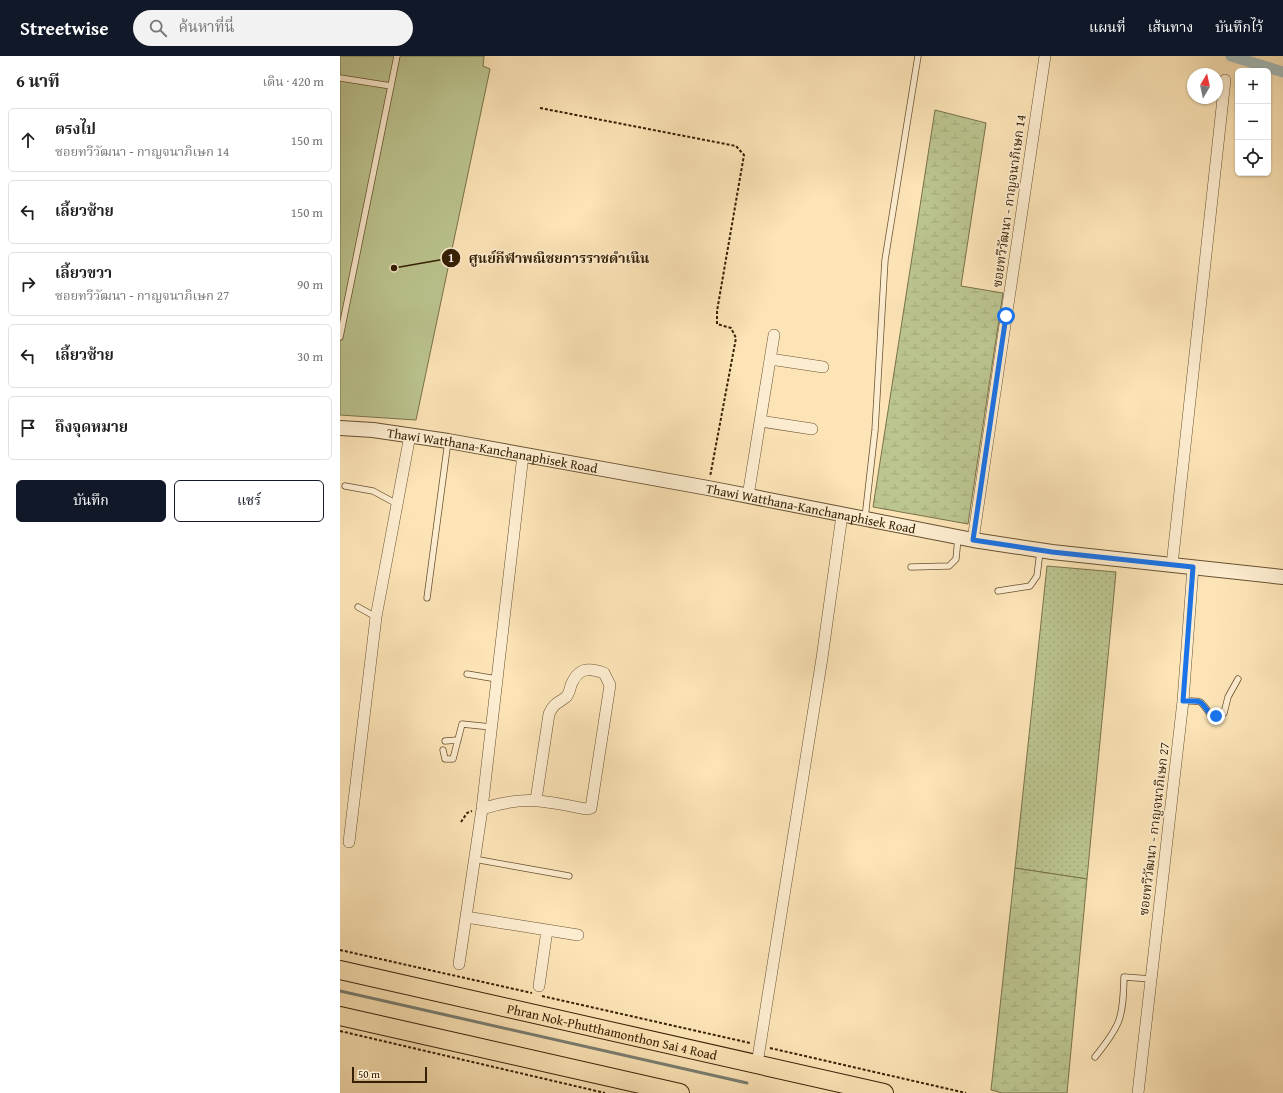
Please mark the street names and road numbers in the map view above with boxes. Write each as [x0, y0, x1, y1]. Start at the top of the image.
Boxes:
street label: ซอยทวีวัฒนา - กาญจนาภิเษก 14 [987, 113, 1031, 289]
street label: Thawi Watthana-Kanchanaphisek Road [386, 423, 599, 477]
street label: Thawi Watthana-Kanchanaphisek Road [704, 478, 917, 538]
street label: ซอยทวีวัฒนา - กาญจนาภิเษก 27 [1134, 741, 1174, 917]
street label: Phran Nok-Phutthamonthon Sai 4 Road [505, 999, 719, 1064]

